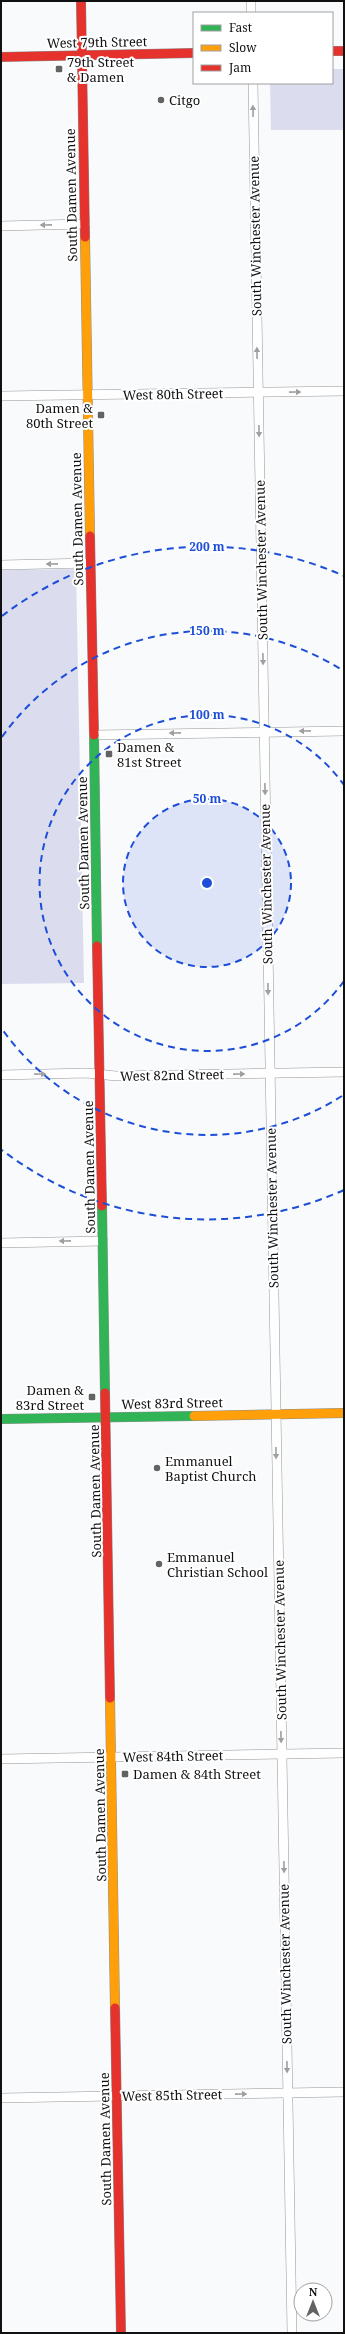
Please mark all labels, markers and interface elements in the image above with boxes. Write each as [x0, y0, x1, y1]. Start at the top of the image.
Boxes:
legend [193, 12, 333, 84]
text: Fast [229, 19, 252, 36]
street label: West 79th Street [47, 32, 148, 52]
text: Slow [229, 39, 257, 56]
place label: 79th Street & Damen [67, 53, 134, 86]
text: Jam [228, 59, 251, 76]
marker: 79th Street & Damen [54, 64, 64, 74]
place label: Citgo [169, 91, 200, 109]
marker: Citgo [156, 95, 166, 105]
one-way arrow [250, 104, 256, 117]
street label: South Damen Avenue [61, 128, 81, 262]
street label: South Winchester Avenue [245, 156, 265, 316]
one-way arrow [39, 222, 52, 228]
one-way arrow [254, 346, 260, 359]
street label: West 80th Street [123, 384, 224, 404]
one-way arrow [289, 389, 302, 395]
place label: Damen & 80th Street [26, 399, 93, 432]
marker: Damen & 80th Street [96, 410, 106, 420]
one-way arrow [255, 425, 262, 437]
street label: South Damen Avenue [67, 452, 87, 586]
street label: South Winchester Avenue [251, 480, 271, 640]
text: 200 m [189, 538, 225, 555]
one-way arrow [45, 561, 58, 567]
text: 150 m [189, 622, 225, 639]
one-way arrow [259, 653, 266, 665]
text: 100 m [189, 706, 225, 723]
one-way arrow [298, 728, 311, 734]
one-way arrow [168, 730, 181, 736]
place label: Damen & 81st Street [117, 738, 182, 771]
marker: Damen & 81st Street [104, 749, 114, 759]
street label: South Damen Avenue [73, 776, 93, 910]
one-way arrow [262, 783, 268, 796]
text: 50 m [193, 790, 221, 807]
street label: South Winchester Avenue [256, 804, 276, 964]
centre of rings [200, 876, 214, 890]
one-way arrow [265, 983, 271, 996]
street label: West 82nd Street [120, 1065, 225, 1085]
one-way arrow [233, 1070, 245, 1077]
one-way arrow [34, 1071, 47, 1077]
street label: South Damen Avenue [79, 1100, 99, 1234]
street label: South Winchester Avenue [262, 1128, 282, 1288]
one-way arrow [58, 1238, 71, 1244]
place label: Damen & 83rd Street [16, 1381, 84, 1414]
marker: Damen & 83rd Street [87, 1392, 97, 1402]
street label: West 83rd Street [121, 1393, 224, 1413]
street label: South Damen Avenue [85, 1424, 105, 1558]
one-way arrow [273, 1447, 279, 1460]
place label: Emmanuel Baptist Church [165, 1452, 257, 1485]
marker: Emmanuel Baptist Church [152, 1463, 162, 1473]
place label: Emmanuel Christian School [167, 1548, 268, 1581]
marker: Emmanuel Christian School [154, 1559, 164, 1569]
street label: South Winchester Avenue [270, 1560, 290, 1720]
one-way arrow [278, 1731, 284, 1744]
street label: West 84th Street [123, 1746, 224, 1766]
street label: South Damen Avenue [90, 1748, 110, 1882]
place label: Damen & 84th Street [133, 1765, 261, 1783]
marker: Damen & 84th Street [120, 1769, 130, 1779]
one-way arrow [280, 1861, 287, 1873]
street label: South Winchester Avenue [275, 1884, 295, 2044]
one-way arrow [284, 2061, 290, 2074]
street label: South Damen Avenue [95, 2072, 115, 2206]
street label: West 85th Street [122, 2085, 223, 2105]
one-way arrow [235, 2090, 247, 2097]
north arrow [293, 2282, 333, 2322]
text: N [309, 2284, 318, 2299]

